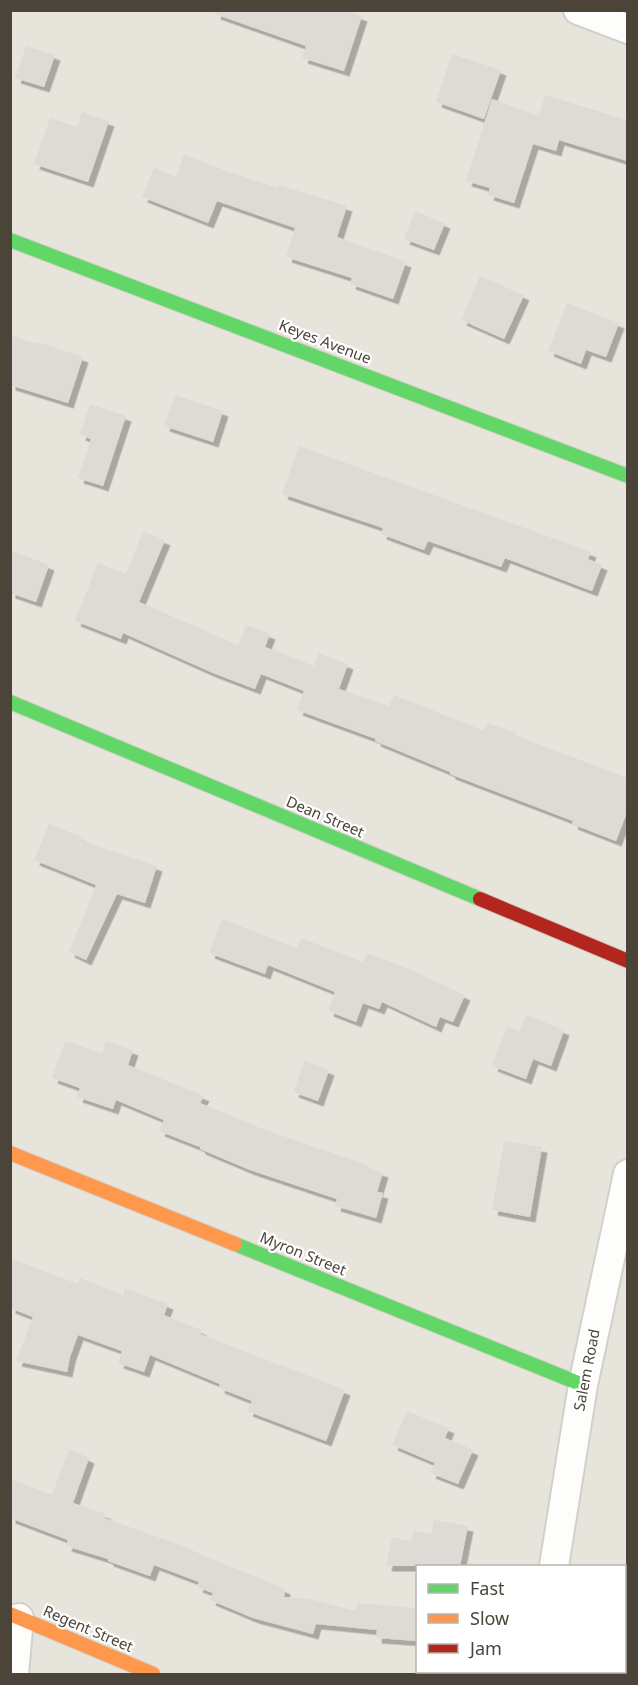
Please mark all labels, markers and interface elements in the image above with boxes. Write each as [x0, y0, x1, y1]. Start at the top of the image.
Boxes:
street label: Keyes Avenue [276, 314, 374, 368]
street label: Dean Street [283, 791, 368, 842]
street label: Myron Street [257, 1227, 350, 1280]
street label: Salem Road [568, 1327, 604, 1412]
legend [416, 1565, 626, 1673]
text: Fast [470, 1576, 505, 1600]
street label: Regent Street [40, 1600, 137, 1656]
text: Slow [470, 1606, 509, 1630]
text: Jam [468, 1636, 502, 1660]

